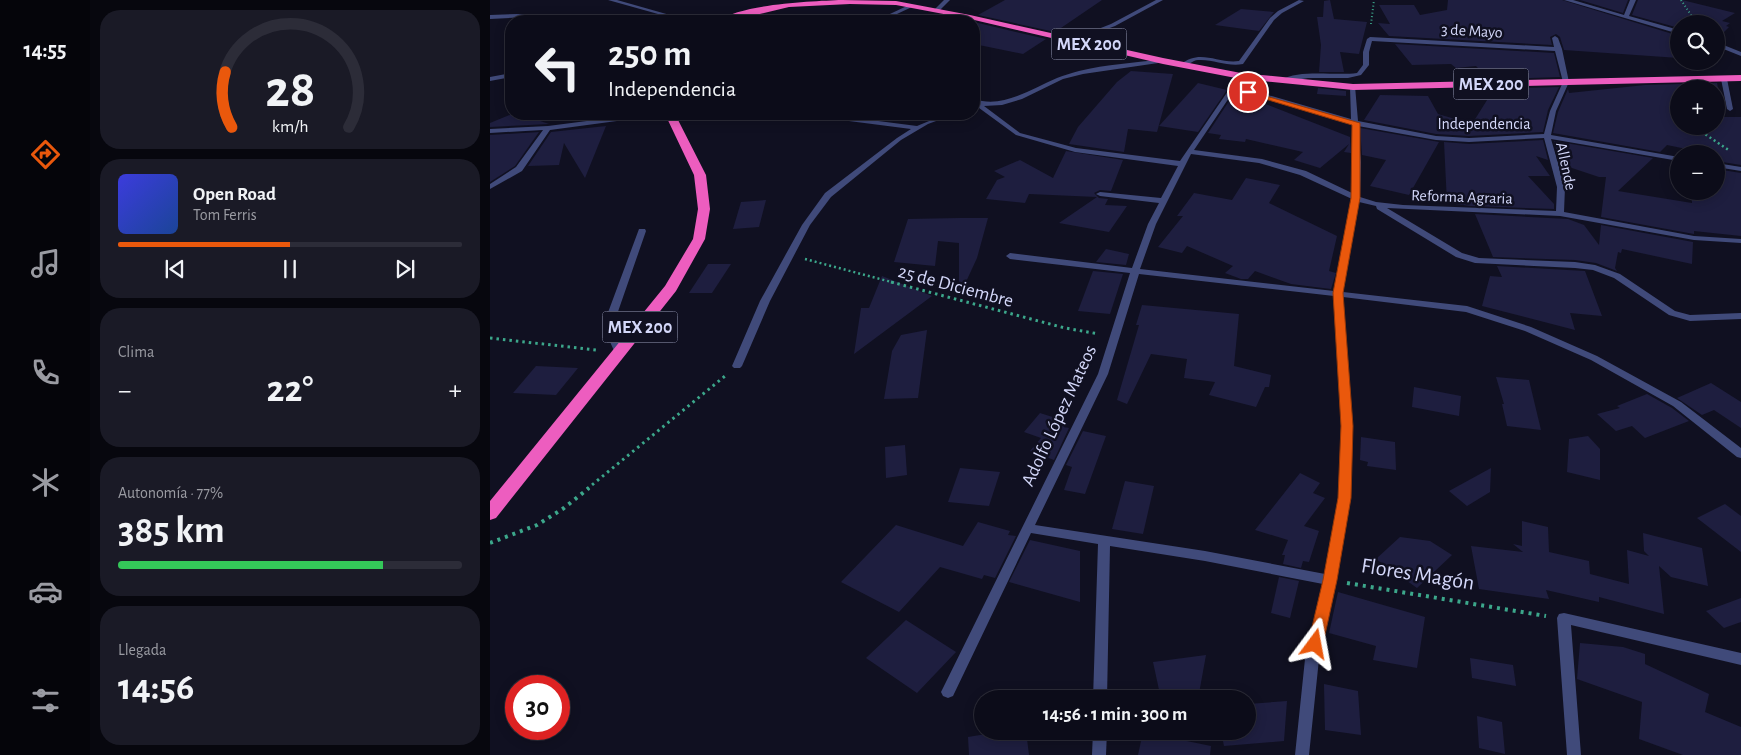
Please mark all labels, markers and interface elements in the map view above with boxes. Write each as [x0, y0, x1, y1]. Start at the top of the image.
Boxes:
map controls [1670, 15, 1725, 200]
button: search [1670, 15, 1725, 70]
street label: 3 de Mayo [1441, 21, 1503, 42]
road number: MEX 200 [1052, 29, 1126, 60]
icon: left [525, 35, 590, 100]
text: 250 m [608, 37, 691, 72]
text: 14:55 [23, 39, 67, 61]
text: 28 [265, 64, 315, 116]
road number: MEX 200 [1454, 68, 1528, 100]
pin [1227, 71, 1269, 113]
text: Independencia [608, 78, 736, 100]
icon: arrive [1234, 78, 1262, 106]
button: + [1670, 80, 1725, 135]
street label: Independencia [1437, 116, 1531, 132]
text: km/h [272, 118, 308, 136]
icon: directions [28, 137, 63, 172]
street label: Allende [1553, 141, 1579, 192]
button: − [1670, 145, 1725, 200]
text: Open Road [193, 185, 276, 204]
street label: Reforma Agraria [1411, 187, 1513, 207]
text: Tom Ferris [193, 207, 257, 223]
icon: music [28, 246, 63, 281]
icon: previous [161, 255, 189, 283]
icon: pause [276, 255, 304, 283]
icon: next [391, 255, 419, 283]
street label: 25 de Diciembre [896, 262, 1015, 311]
road number: MEX 200 [602, 312, 678, 342]
street label: Adolfo López Mateos [1018, 342, 1100, 489]
text: Clima [118, 344, 154, 360]
icon: phone [28, 355, 63, 390]
text: 22° [267, 371, 313, 409]
text: − [118, 377, 131, 405]
text: + [449, 377, 462, 405]
icon: climate [28, 465, 63, 500]
text: Autonomía · 77% [118, 485, 223, 501]
text: 385 km [118, 512, 225, 550]
street label: Flores Magón [1360, 554, 1476, 594]
icon: car [28, 574, 63, 609]
position arrow [1288, 617, 1340, 669]
text: Llegada [118, 642, 166, 658]
text: 14:56 [118, 669, 194, 707]
speed limit sign: 30 [505, 675, 570, 740]
icon: filters [28, 683, 63, 718]
text: 14:56 · 1 min · 300 m [1043, 705, 1187, 724]

